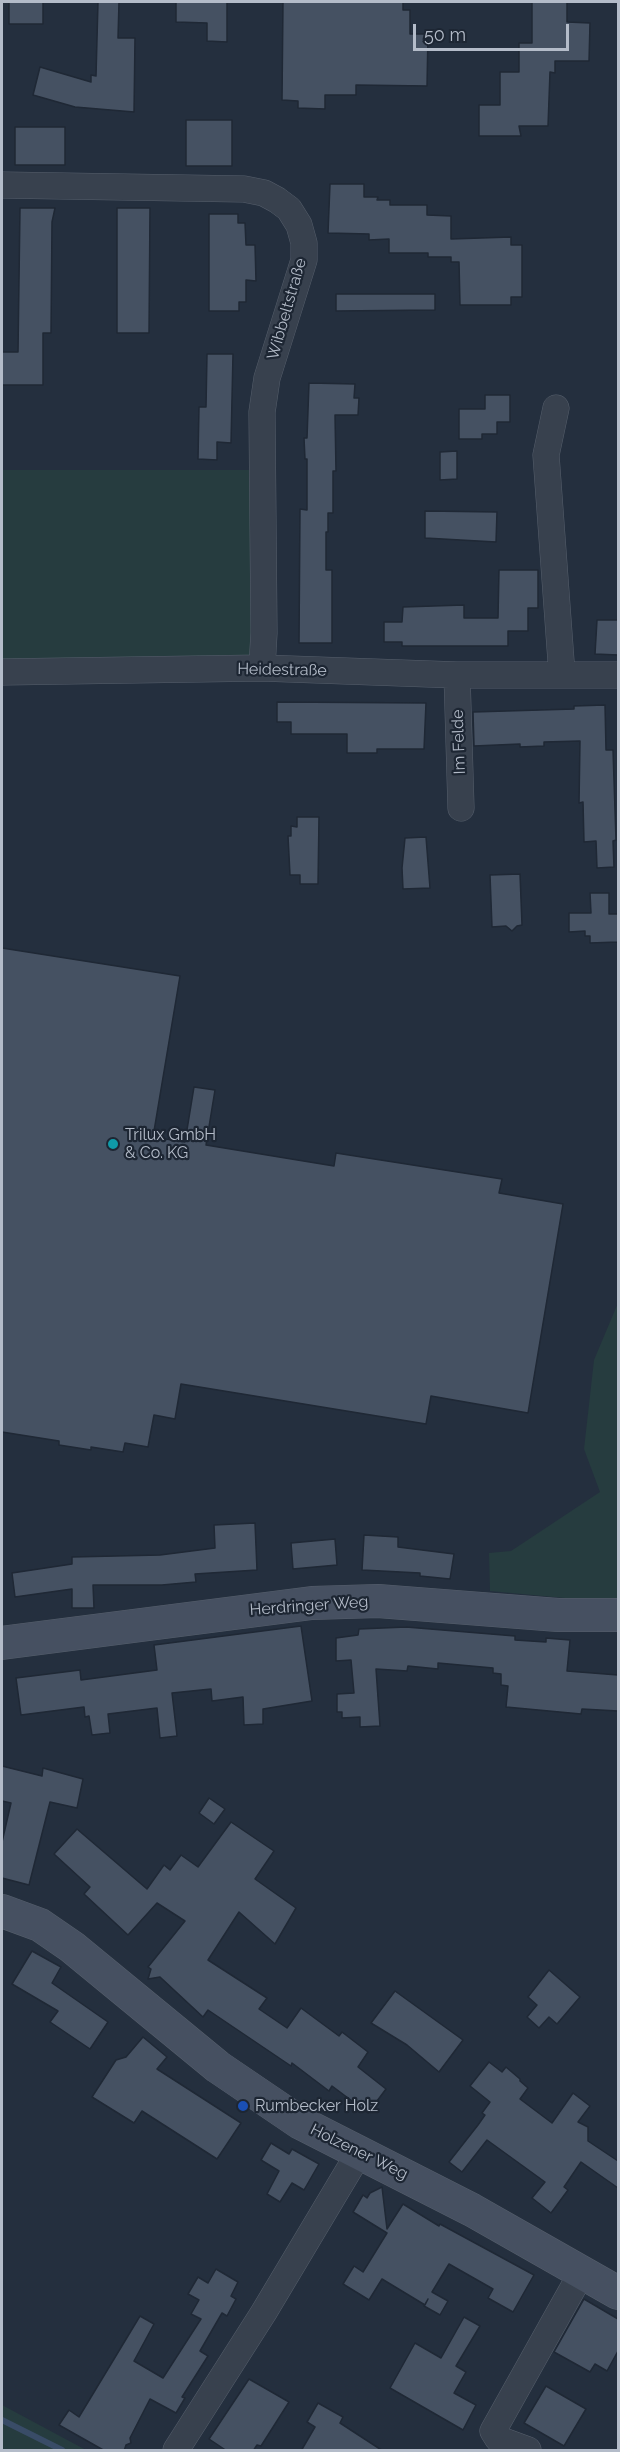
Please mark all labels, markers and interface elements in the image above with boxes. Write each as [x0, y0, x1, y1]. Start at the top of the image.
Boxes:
scale bar [416, 12, 572, 50]
text: 50 m [424, 24, 466, 45]
street label: Wibbeltstraße [263, 256, 311, 362]
street label: Heidestraße [237, 660, 327, 680]
street label: Im Felde [448, 709, 470, 775]
place label: Trilux GmbH & Co. KG [125, 1125, 216, 1163]
marker: Trilux GmbH & Co. KG [106, 1137, 120, 1151]
street label: Herdringer Weg [249, 1592, 369, 1620]
place label: Rumbecker Holz [255, 2096, 378, 2116]
marker: Rumbecker Holz [236, 2099, 250, 2113]
street label: Holzener Weg [307, 2120, 411, 2184]

